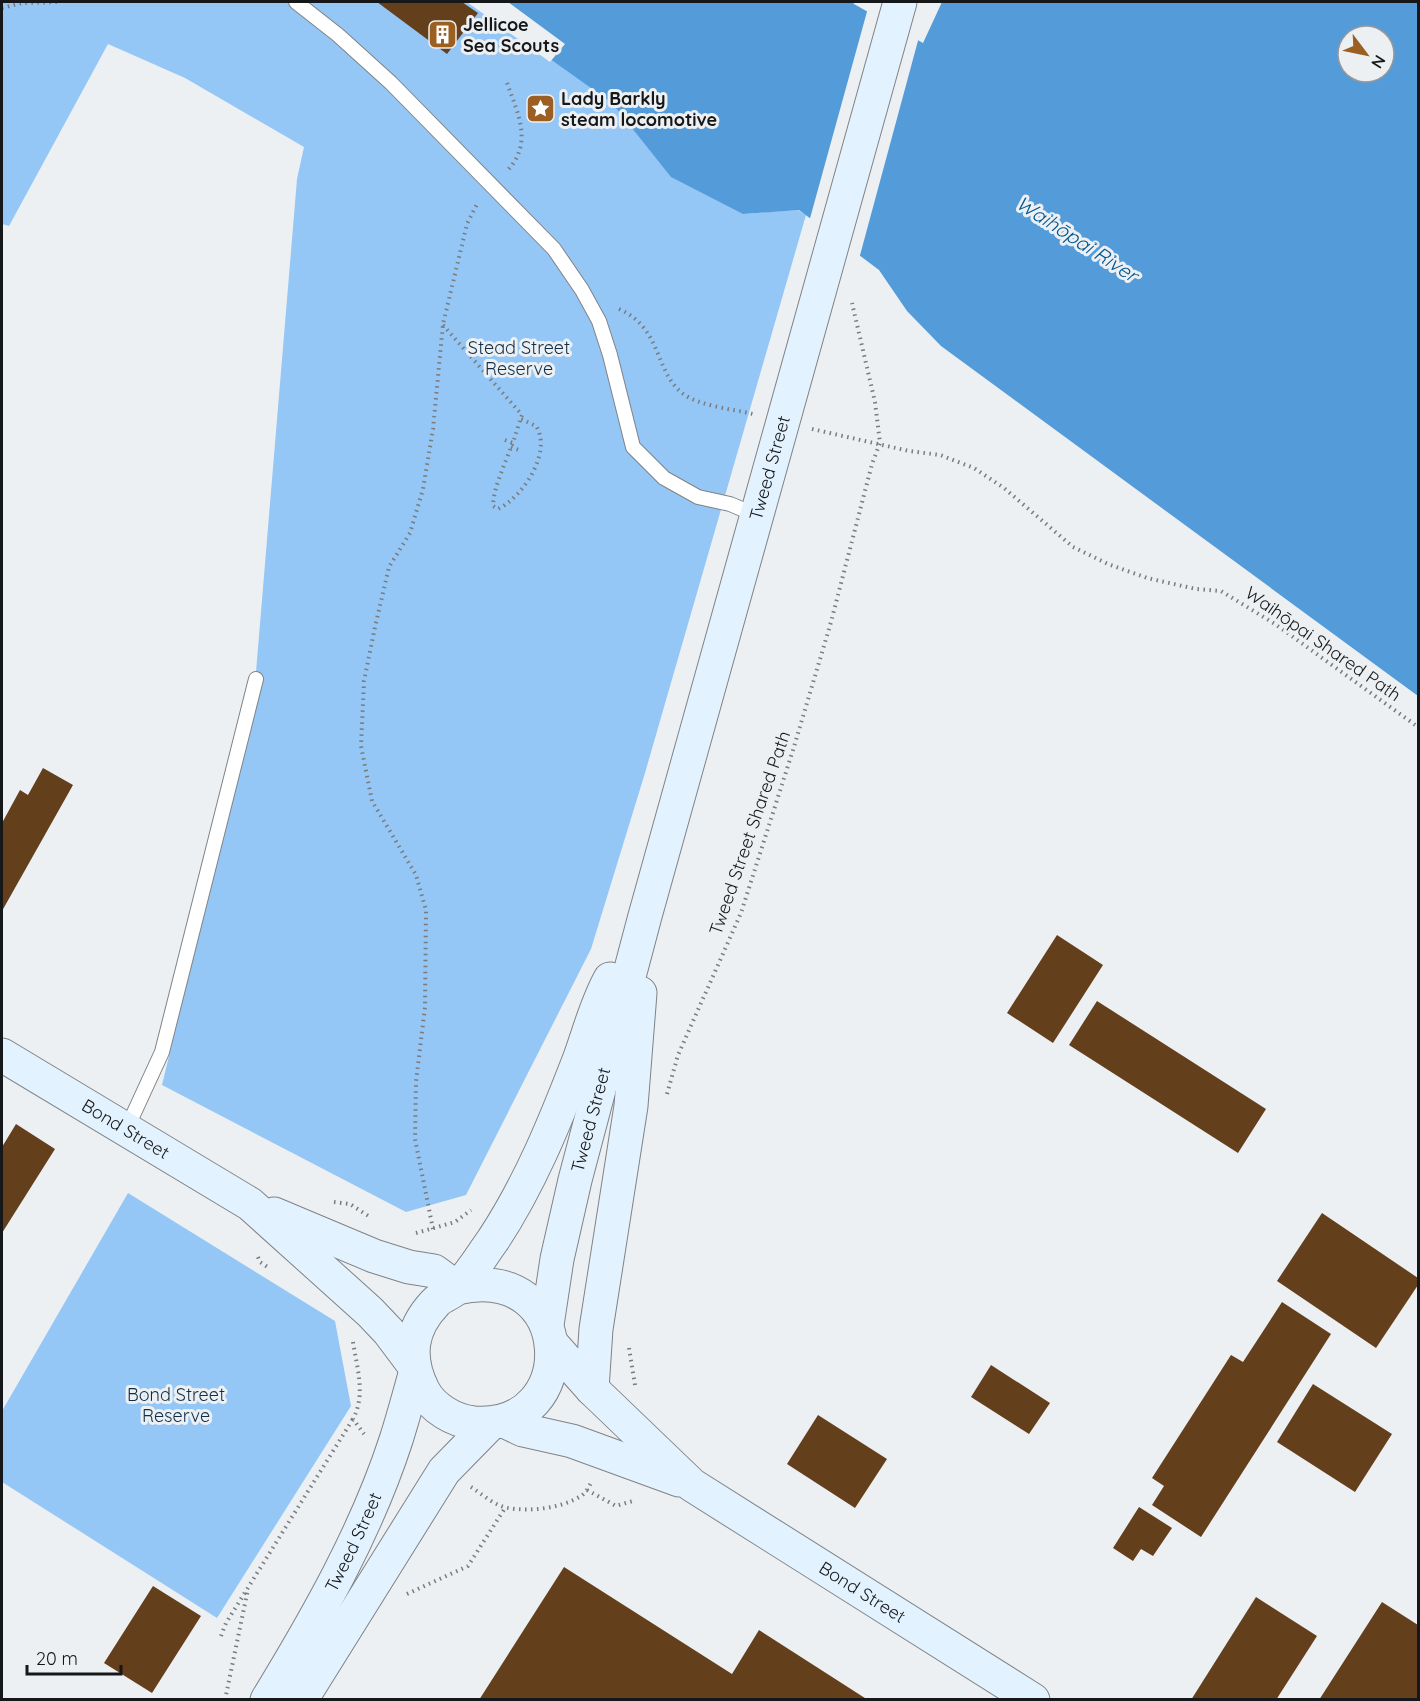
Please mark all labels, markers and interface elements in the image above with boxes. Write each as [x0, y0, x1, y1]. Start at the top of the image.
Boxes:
place label: Jellicoe Sea Scouts [463, 13, 559, 57]
building icon: Jellicoe Sea Scouts [426, 19, 458, 51]
north arrow [1336, 24, 1396, 84]
text: N [1367, 52, 1390, 72]
place label: Lady Barkly steam locomotive [561, 87, 717, 131]
place icon: Lady Barkly steam locomotive [524, 93, 556, 125]
water label: Waihōpai River [1012, 190, 1145, 288]
park label: Stead Street Reserve [468, 336, 570, 380]
street label: Tweed Street [744, 413, 795, 523]
street label: Waihōpai Shared Path [1241, 581, 1406, 706]
street label: Tweed Street Shared Path [704, 728, 795, 938]
street label: Tweed Street [566, 1065, 615, 1175]
street label: Bond Street [78, 1094, 174, 1164]
park label: Bond Street Reserve [127, 1383, 225, 1427]
street label: Tweed Street [319, 1489, 386, 1596]
street label: Bond Street [815, 1556, 910, 1628]
scale bar [27, 1638, 122, 1676]
text: 20 m [36, 1647, 78, 1670]

